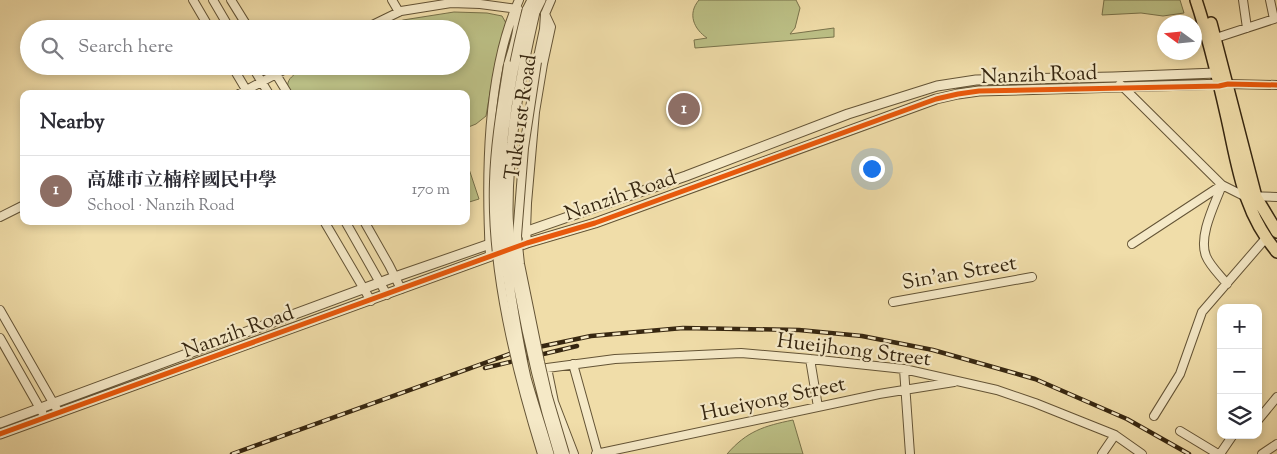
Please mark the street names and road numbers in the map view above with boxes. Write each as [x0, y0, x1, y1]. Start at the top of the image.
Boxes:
street label: Tuku 1st Road [498, 52, 546, 182]
street label: Nanzih Road [980, 59, 1098, 93]
street label: Nanzih Road [561, 164, 681, 230]
street label: Sin'an Street [900, 249, 1019, 299]
street label: Nanzih Road [179, 299, 299, 367]
street label: Hueijhong Street [775, 327, 933, 375]
street label: Hueiyong Street [698, 370, 848, 430]

